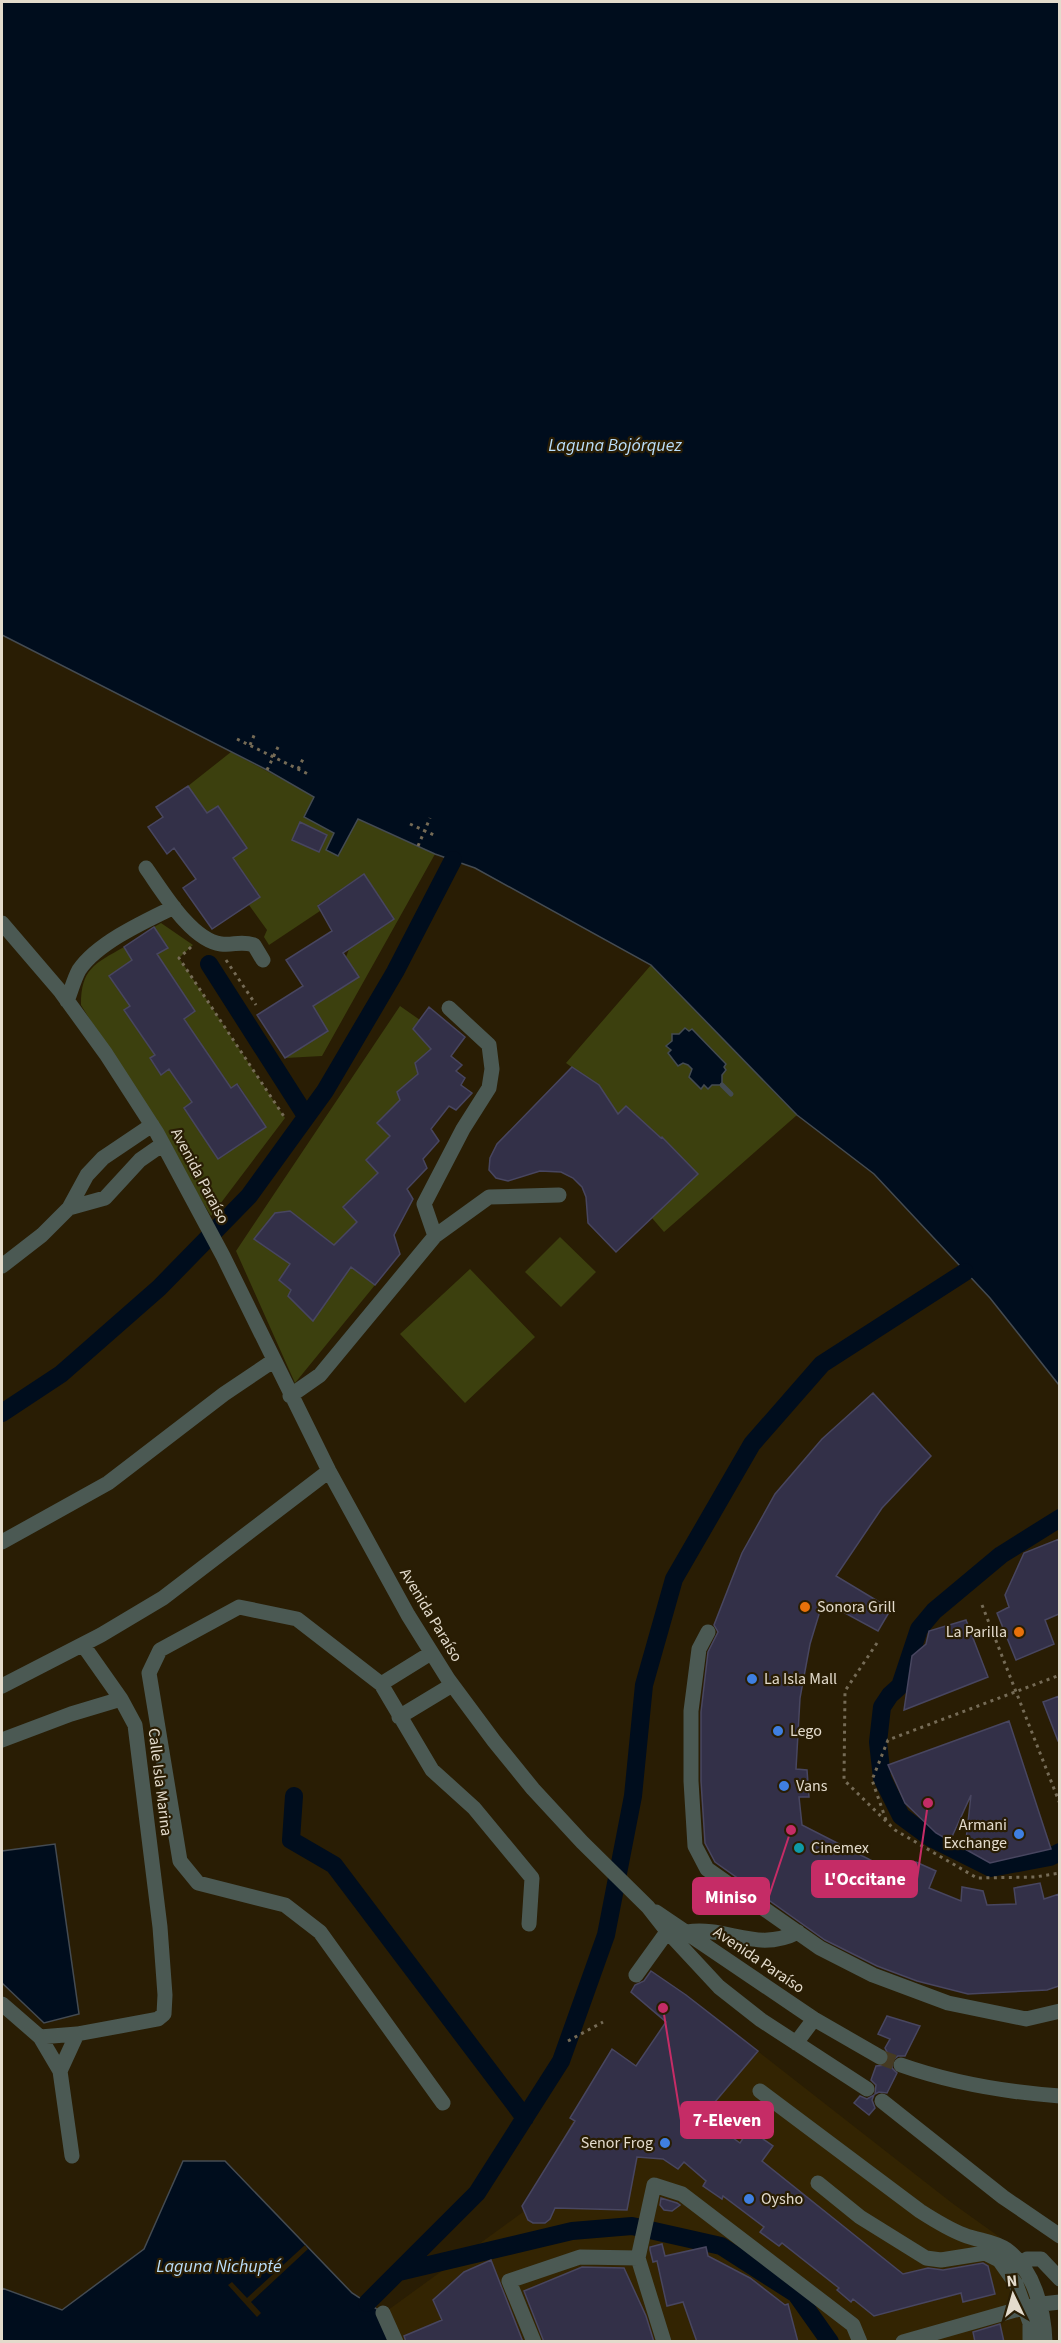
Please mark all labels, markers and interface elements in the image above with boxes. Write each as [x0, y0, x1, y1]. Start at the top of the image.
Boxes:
water label: Laguna Bojórquez [548, 433, 682, 458]
street label: Avenida Paraíso [165, 1124, 235, 1228]
street label: Avenida Paraíso [394, 1564, 468, 1666]
place label: Sonora Grill [817, 1596, 896, 1618]
marker: Sonora Grill [798, 1600, 812, 1614]
place label: La Parilla [946, 1621, 1007, 1643]
marker: La Parilla [1012, 1625, 1026, 1639]
place label: La Isla Mall [764, 1668, 837, 1690]
marker: La Isla Mall [745, 1672, 759, 1686]
place label: Lego [790, 1720, 822, 1742]
marker: Lego [771, 1724, 785, 1738]
street label: Calle Isla Marina [142, 1727, 178, 1837]
place label: Vans [796, 1775, 828, 1797]
marker: Vans [777, 1779, 791, 1793]
place label: Armani Exchange [944, 1814, 1007, 1854]
marker: Armani Exchange [1012, 1827, 1026, 1841]
place label: Cinemex [811, 1837, 869, 1859]
marker: Cinemex [792, 1841, 806, 1855]
callout: L'Occitane [812, 1861, 917, 1897]
text: L'Occitane [824, 1867, 906, 1892]
callout: Miniso [693, 1878, 769, 1914]
text: Miniso [705, 1885, 757, 1910]
street label: Avenida Paraíso [709, 1921, 809, 1999]
callout: 7-Eleven [681, 2102, 773, 2138]
text: 7-Eleven [693, 2108, 761, 2133]
place label: Senor Frog [581, 2132, 653, 2154]
marker: Senor Frog [658, 2136, 672, 2150]
place label: Oysho [761, 2188, 803, 2210]
marker: Oysho [742, 2192, 756, 2206]
water label: Laguna Nichupté [156, 2254, 282, 2279]
north arrow [983, 2265, 1043, 2325]
text: N [1006, 2270, 1018, 2292]

